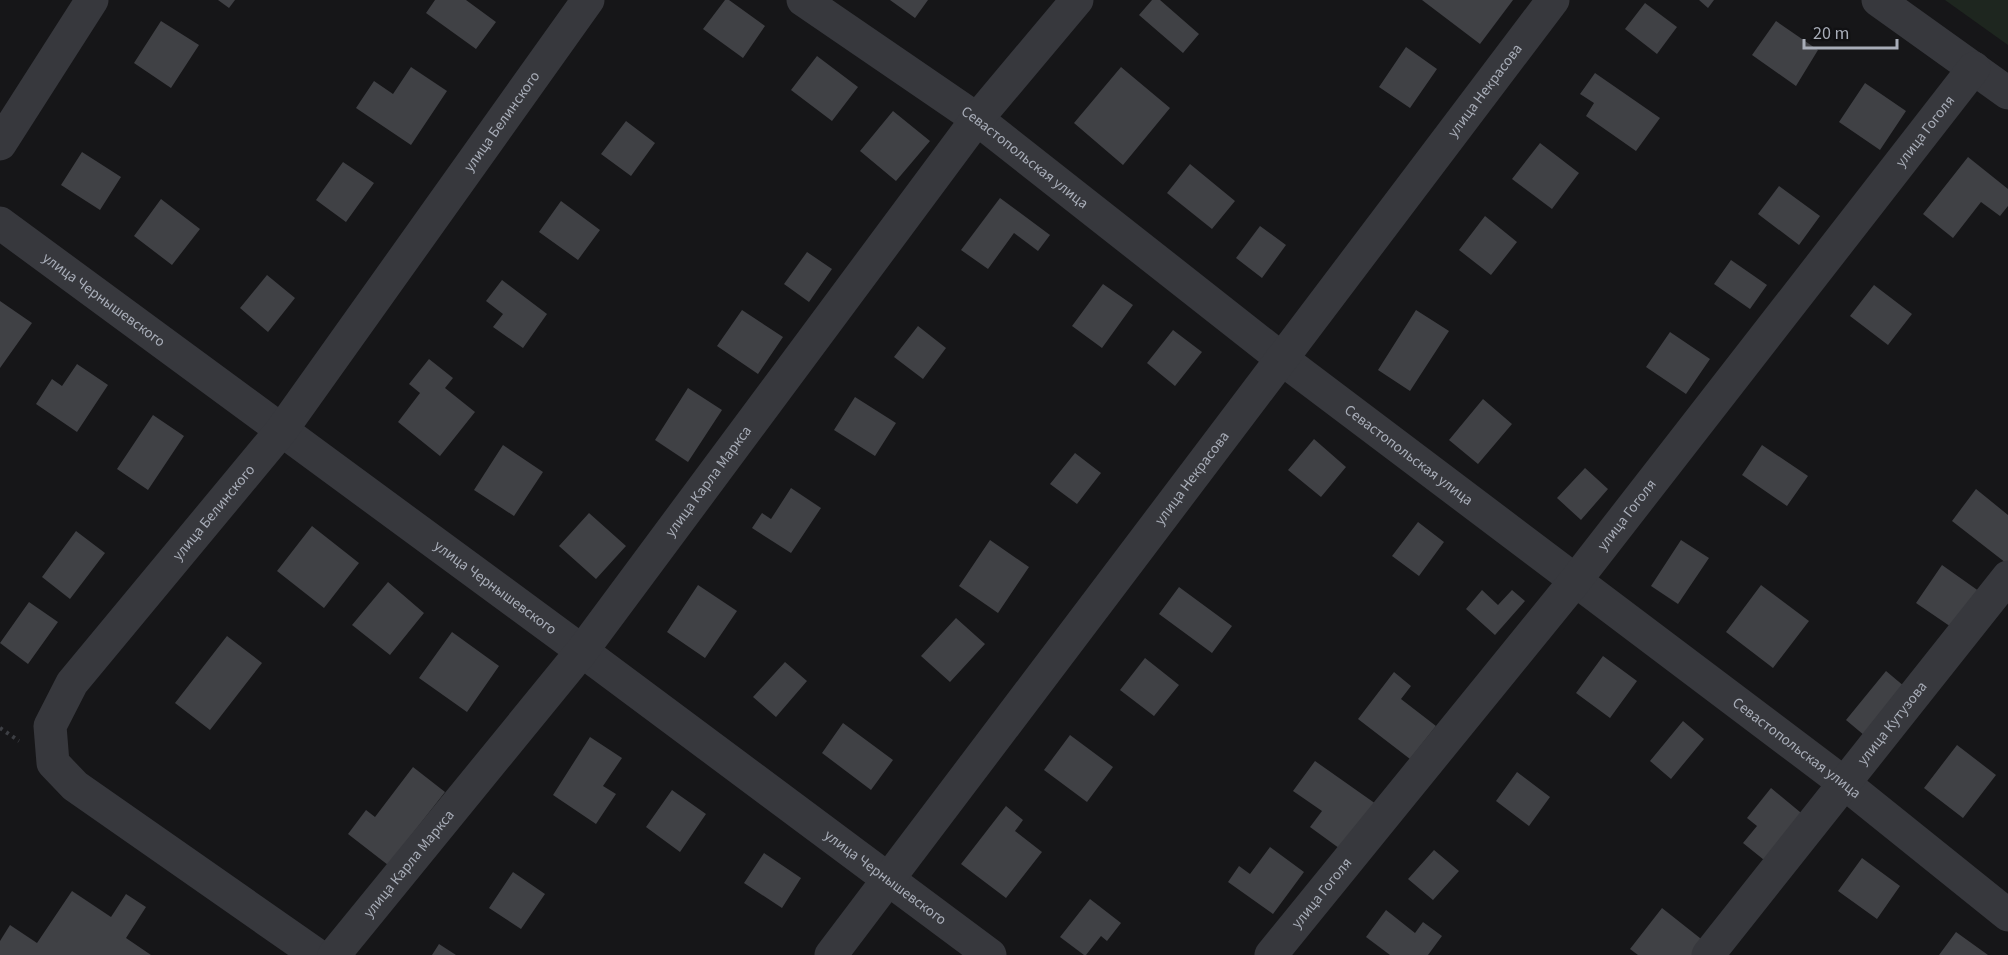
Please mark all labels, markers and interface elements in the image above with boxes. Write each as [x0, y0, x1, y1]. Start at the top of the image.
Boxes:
scale bar [1804, 12, 1897, 50]
text: 20 m [1813, 21, 1849, 46]
street label: улица Некрасова [1443, 39, 1527, 142]
street label: улица Белинского [459, 67, 545, 176]
street label: улица Гоголя [1891, 91, 1960, 172]
street label: Севастопольская улица [957, 101, 1093, 214]
street label: улица Чернышевского [38, 248, 169, 352]
street label: Севастопольская улица [1340, 400, 1477, 511]
street label: улица Карла Маркса [660, 421, 757, 541]
street label: улица Некрасова [1150, 427, 1234, 530]
street label: улица Белинского [168, 460, 260, 565]
street label: улица Гоголя [1592, 475, 1662, 555]
street label: улица Чернышевского [429, 535, 561, 640]
street label: улица Кутузова [1853, 677, 1932, 770]
street label: Севастопольская улица [1728, 692, 1865, 804]
street label: улица Карла Маркса [359, 805, 459, 922]
street label: улица Чернышевского [820, 825, 951, 930]
street label: улица Гоголя [1287, 853, 1357, 933]

